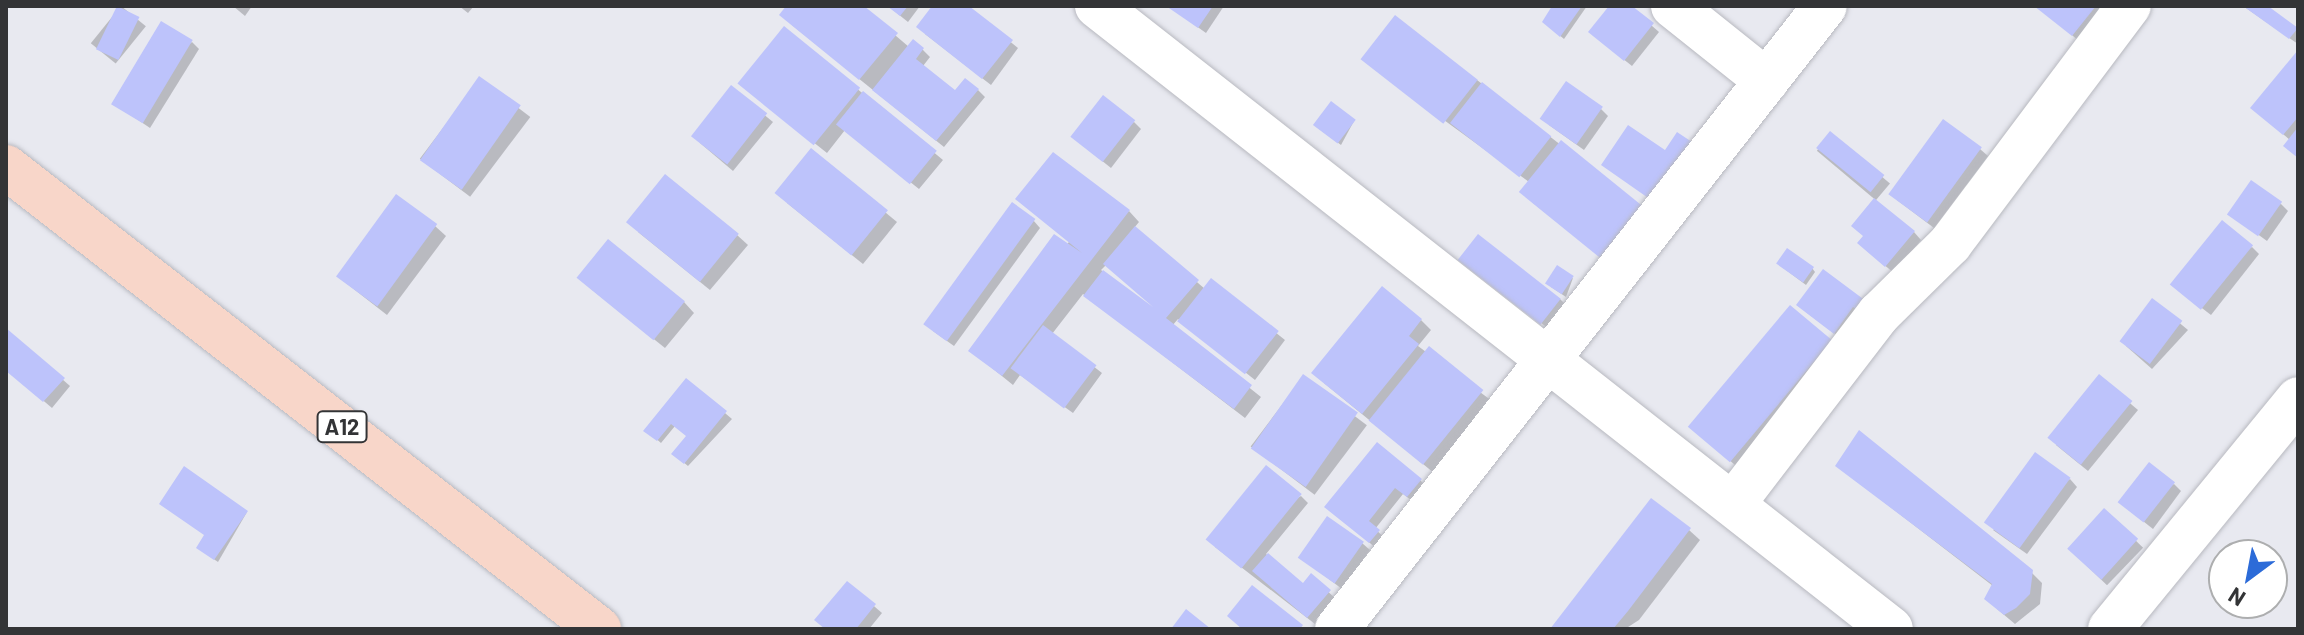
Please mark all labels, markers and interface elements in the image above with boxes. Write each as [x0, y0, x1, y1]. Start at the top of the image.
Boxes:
road number: A12 [316, 409, 368, 445]
north arrow [2208, 539, 2288, 619]
text: N [2223, 583, 2249, 613]

